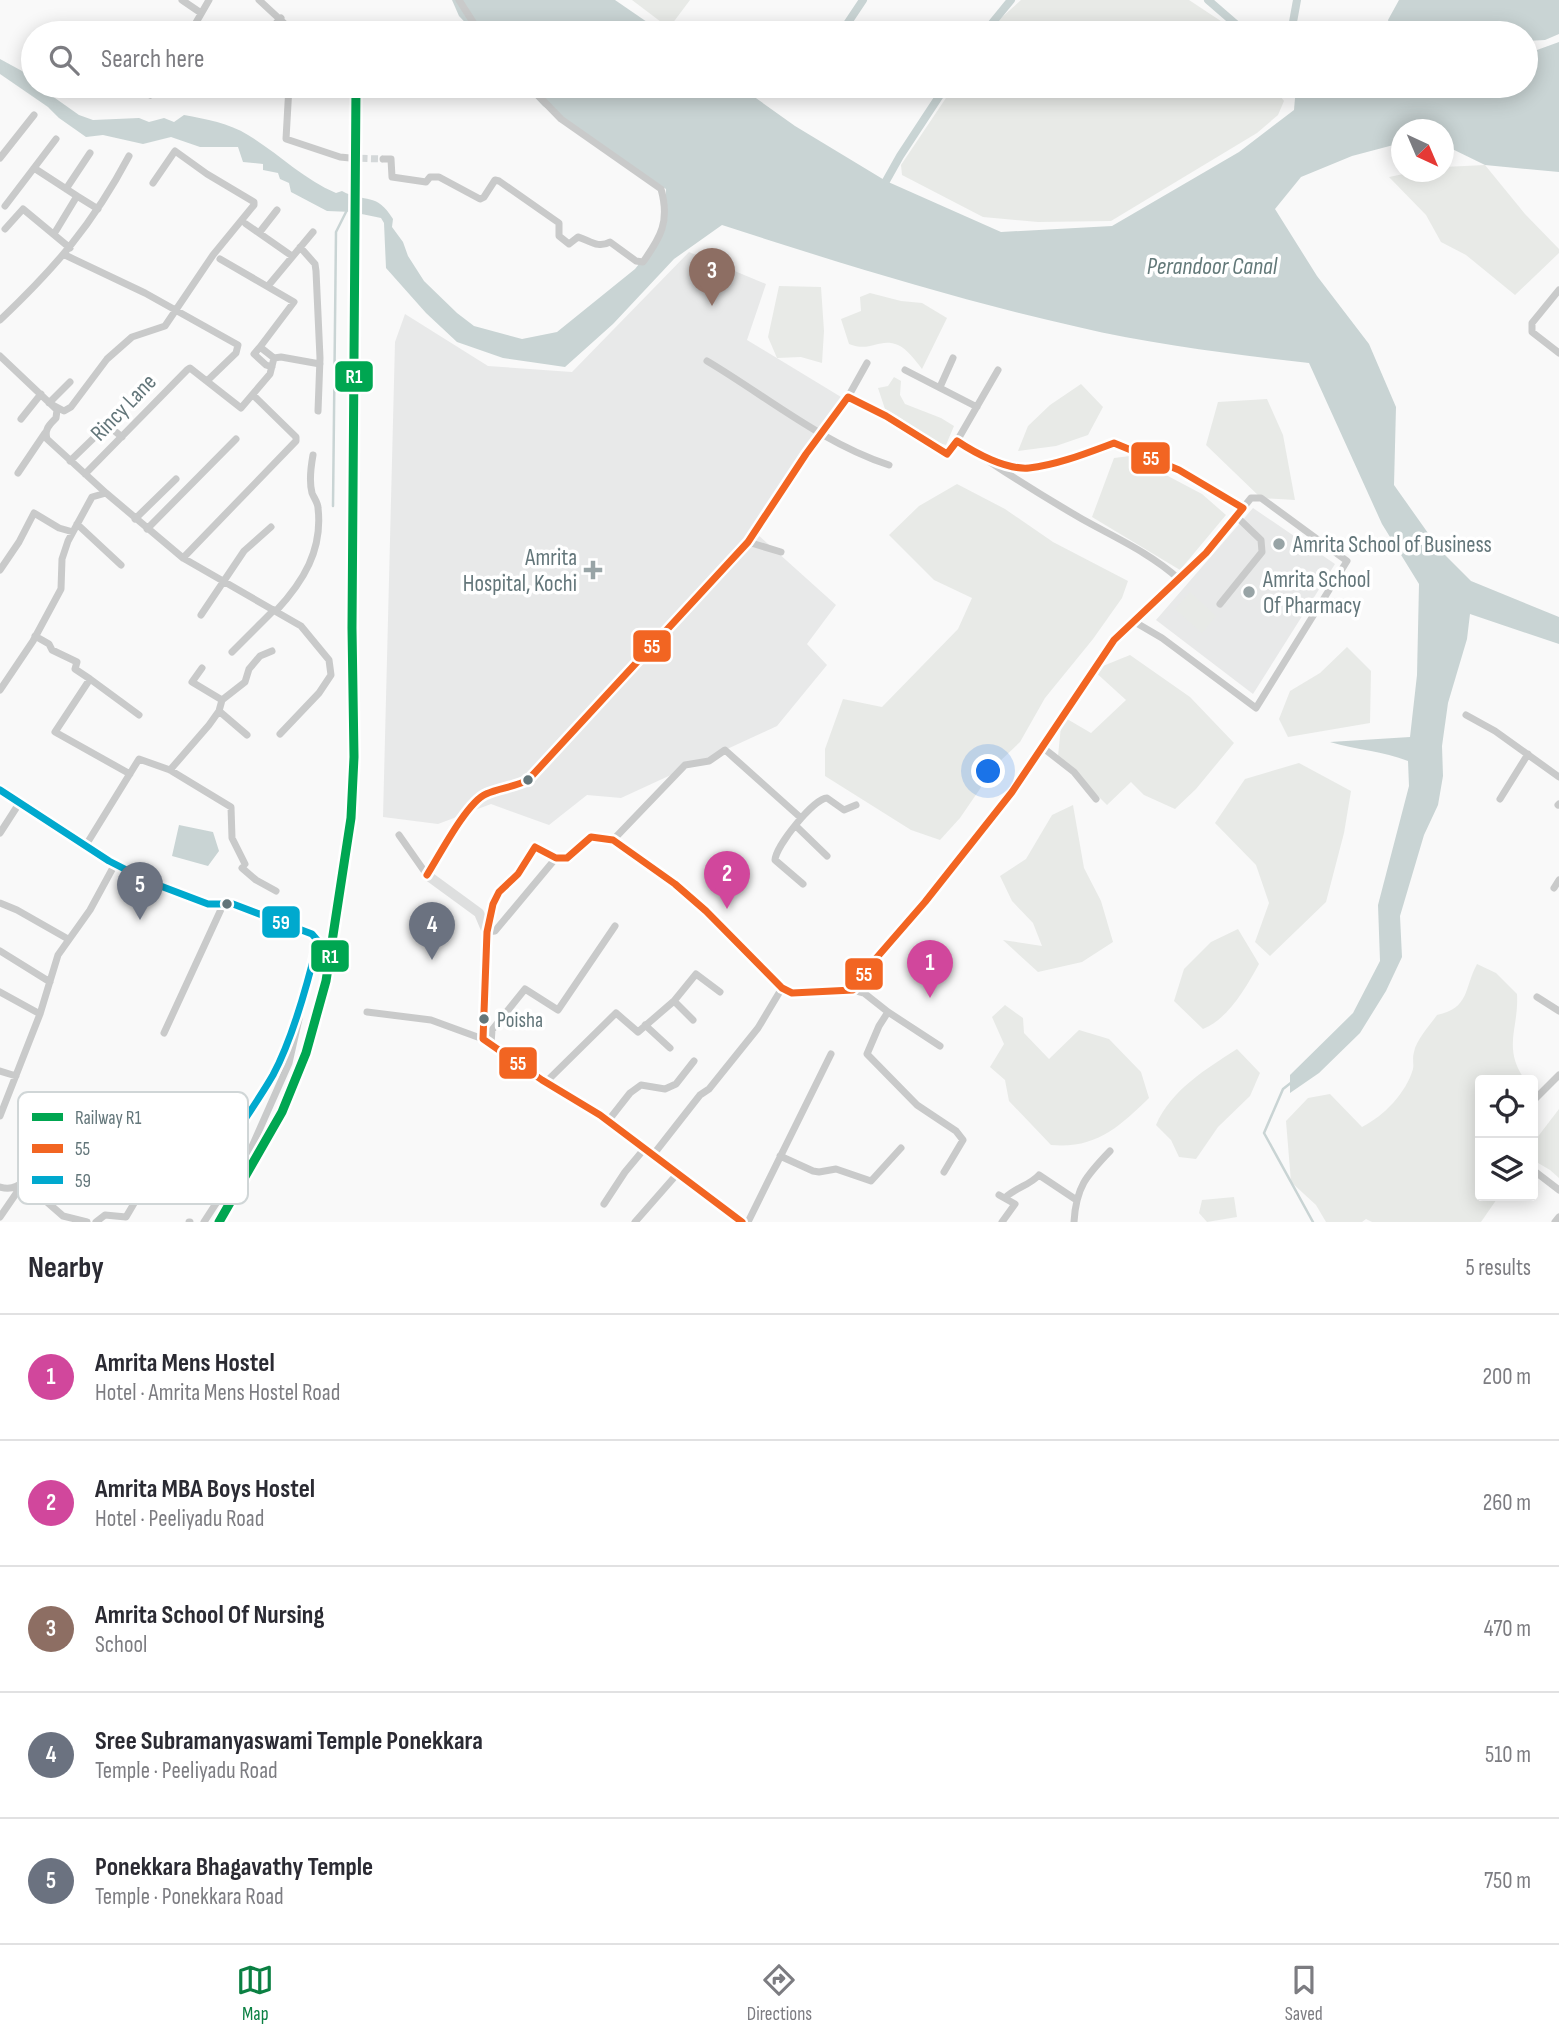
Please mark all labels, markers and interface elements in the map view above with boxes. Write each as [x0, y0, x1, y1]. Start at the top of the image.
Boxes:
search box [21, 21, 1538, 98]
icon: search [45, 41, 83, 79]
text: Search here [101, 44, 204, 75]
north arrow [1391, 119, 1454, 182]
pin: 3 [689, 248, 735, 306]
water label: Perandoor Canal [1147, 252, 1278, 281]
line badge: R1 [334, 360, 374, 393]
text: R1 [346, 366, 363, 389]
street label: Rincy Lane [85, 368, 163, 447]
line badge: 55 [1130, 441, 1171, 475]
text: 55 [1143, 448, 1159, 471]
place label: Amrita School of Business [1292, 531, 1492, 559]
marker: Amrita School of Business [1271, 536, 1287, 552]
place label: Amrita Hospital, Kochi [463, 544, 577, 598]
marker: Amrita Hospital, Kochi [583, 560, 603, 580]
place label: Amrita School Of Pharmacy [1262, 566, 1371, 620]
marker: Amrita School Of Pharmacy [1241, 584, 1257, 600]
line badge: 55 [632, 629, 672, 663]
text: 55 [644, 636, 660, 659]
your location [971, 754, 1005, 788]
unlabelled marker [521, 773, 535, 787]
pin: 2 [704, 851, 750, 909]
pin: 5 [117, 862, 163, 920]
unlabelled marker [220, 897, 234, 911]
pin: 4 [409, 902, 455, 960]
line badge: 59 [261, 905, 301, 939]
text: 59 [272, 912, 290, 935]
line badge: R1 [310, 939, 350, 973]
pin: 1 [907, 940, 953, 998]
text: R1 [322, 946, 339, 969]
line badge: 55 [844, 957, 884, 991]
text: 55 [856, 964, 872, 987]
place label: Poisha [497, 1008, 543, 1033]
marker: Poisha [477, 1012, 491, 1026]
line badge: 55 [498, 1046, 538, 1080]
text: 55 [510, 1053, 526, 1076]
map controls [1475, 1075, 1538, 1201]
button: locate [1475, 1075, 1538, 1138]
legend [18, 1092, 248, 1204]
text: Railway R1 [75, 1107, 142, 1130]
text: 55 [75, 1138, 90, 1161]
button: layers [1475, 1138, 1538, 1201]
text: 59 [75, 1170, 91, 1193]
text: Nearby [28, 1250, 104, 1286]
text: 5 results [1465, 1254, 1531, 1282]
text: Amrita Mens Hostel [95, 1348, 275, 1379]
text: 1 [46, 1363, 56, 1391]
text: 200 m [1483, 1363, 1531, 1391]
text: Hotel · Amrita Mens Hostel Road [95, 1379, 340, 1407]
text: Amrita MBA Boys Hostel [95, 1474, 315, 1505]
text: 2 [46, 1489, 56, 1517]
text: 260 m [1483, 1489, 1531, 1517]
text: Hotel · Peeliyadu Road [95, 1505, 264, 1533]
text: Amrita School Of Nursing [95, 1600, 324, 1631]
text: 3 [46, 1615, 56, 1643]
text: 470 m [1484, 1615, 1531, 1643]
text: School [95, 1631, 147, 1659]
text: Sree Subramanyaswami Temple Ponekkara [95, 1726, 483, 1757]
text: 4 [46, 1741, 56, 1769]
text: 510 m [1485, 1741, 1531, 1769]
text: Temple · Peeliyadu Road [95, 1757, 278, 1785]
text: Ponekkara Bhagavathy Temple [95, 1852, 373, 1883]
text: 5 [46, 1867, 56, 1895]
text: 750 m [1484, 1867, 1531, 1895]
text: Temple · Ponekkara Road [95, 1883, 284, 1911]
tab: Map [236, 1961, 274, 2026]
tab: Directions [747, 1961, 812, 2026]
tab: Saved [1285, 1961, 1323, 2026]

